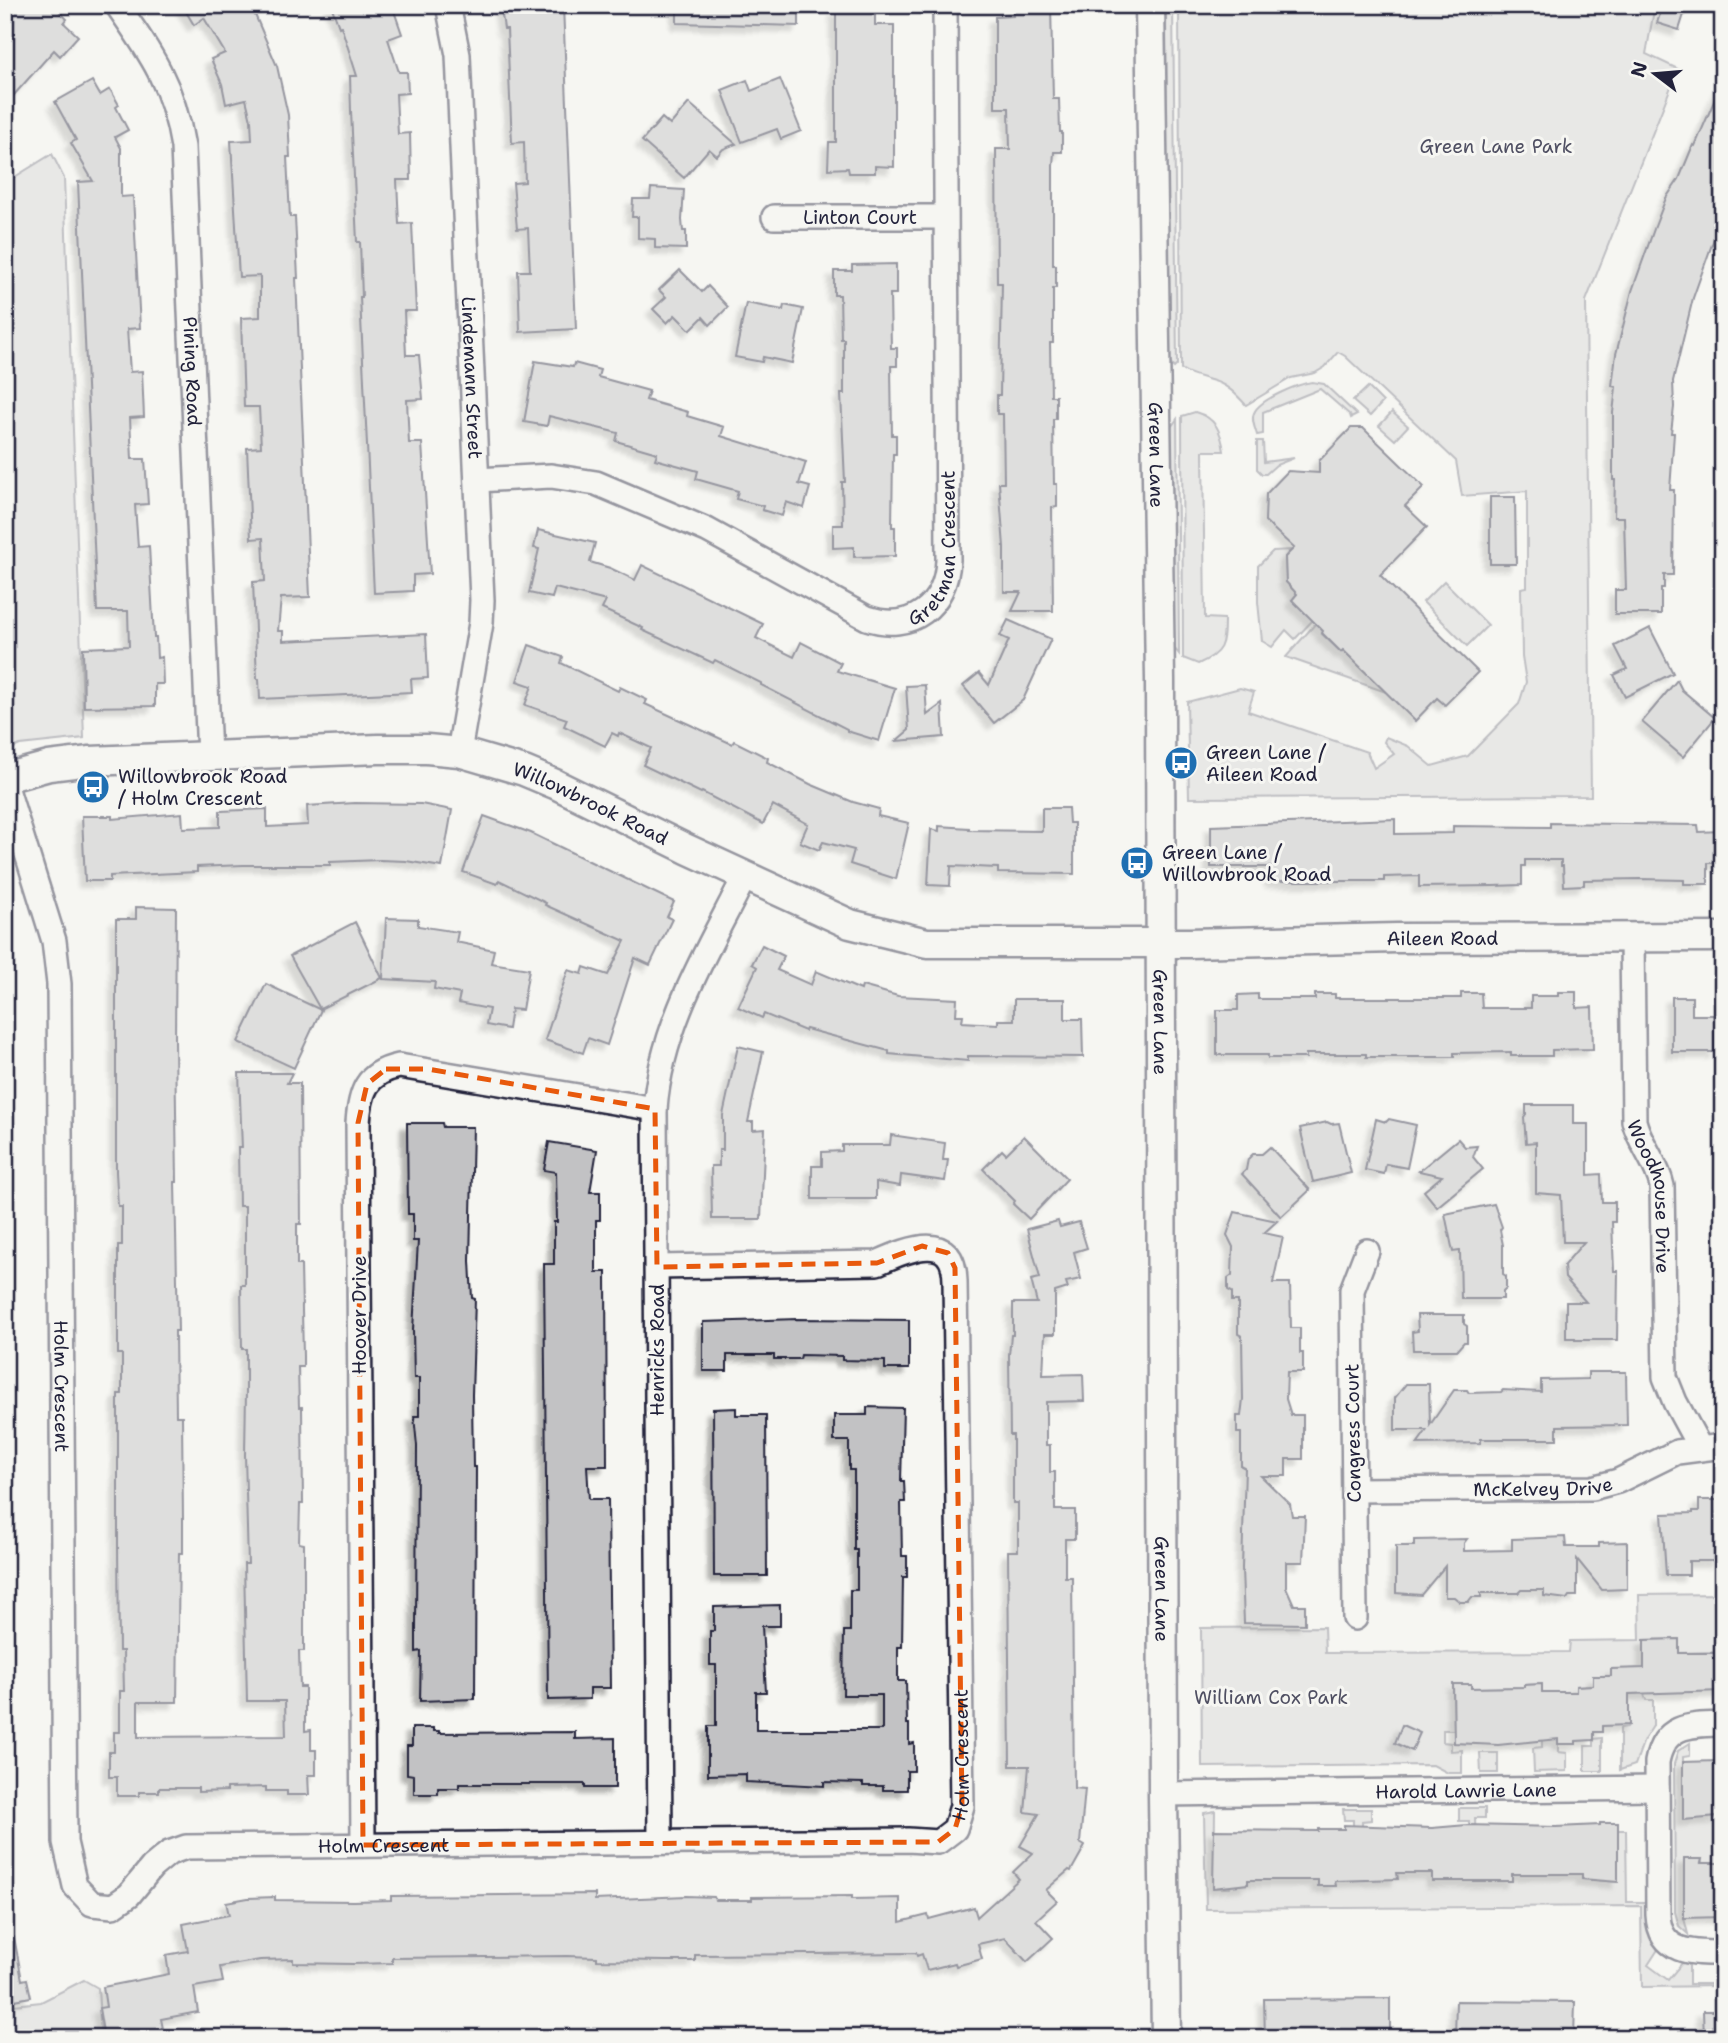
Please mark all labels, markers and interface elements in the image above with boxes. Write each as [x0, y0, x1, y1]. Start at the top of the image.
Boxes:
north arrow [1620, 38, 1690, 108]
text: N [1625, 59, 1653, 80]
park label: Green Lane Park [1419, 134, 1573, 159]
street label: Linton Court [803, 205, 917, 230]
street label: Lindemann Street [456, 296, 488, 460]
street label: Pining Road [178, 316, 207, 427]
street label: Green Lane [1143, 402, 1170, 508]
street label: Gretman Crescent [904, 470, 961, 631]
place label: Green Lane / Aileen Road [1206, 740, 1327, 787]
bus stop icon: Green Lane / Aileen Road [1162, 744, 1200, 782]
street label: Willowbrook Road [510, 756, 673, 850]
place label: Willowbrook Road / Holm Crescent [118, 764, 287, 811]
bus stop icon: Willowbrook Road / Holm Crescent [74, 768, 112, 806]
place label: Green Lane / Willowbrook Road [1162, 840, 1331, 887]
bus stop icon: Green Lane / Willowbrook Road [1118, 844, 1156, 882]
street label: Aileen Road [1386, 925, 1498, 951]
street label: Green Lane [1148, 969, 1174, 1075]
street label: Woodhouse Drive [1622, 1116, 1676, 1274]
street label: Hoover Drive [347, 1256, 372, 1374]
street label: Henricks Road [645, 1284, 670, 1416]
street label: Holm Crescent [49, 1320, 75, 1452]
street label: Congress Court [1339, 1363, 1367, 1503]
street label: McKelvey Drive [1473, 1471, 1615, 1501]
street label: Green Lane [1150, 1536, 1175, 1642]
park label: William Cox Park [1194, 1685, 1348, 1710]
street label: Holm Crescent [946, 1689, 975, 1824]
street label: Harold Lawrie Lane [1375, 1777, 1557, 1804]
street label: Holm Crescent [317, 1832, 450, 1858]

